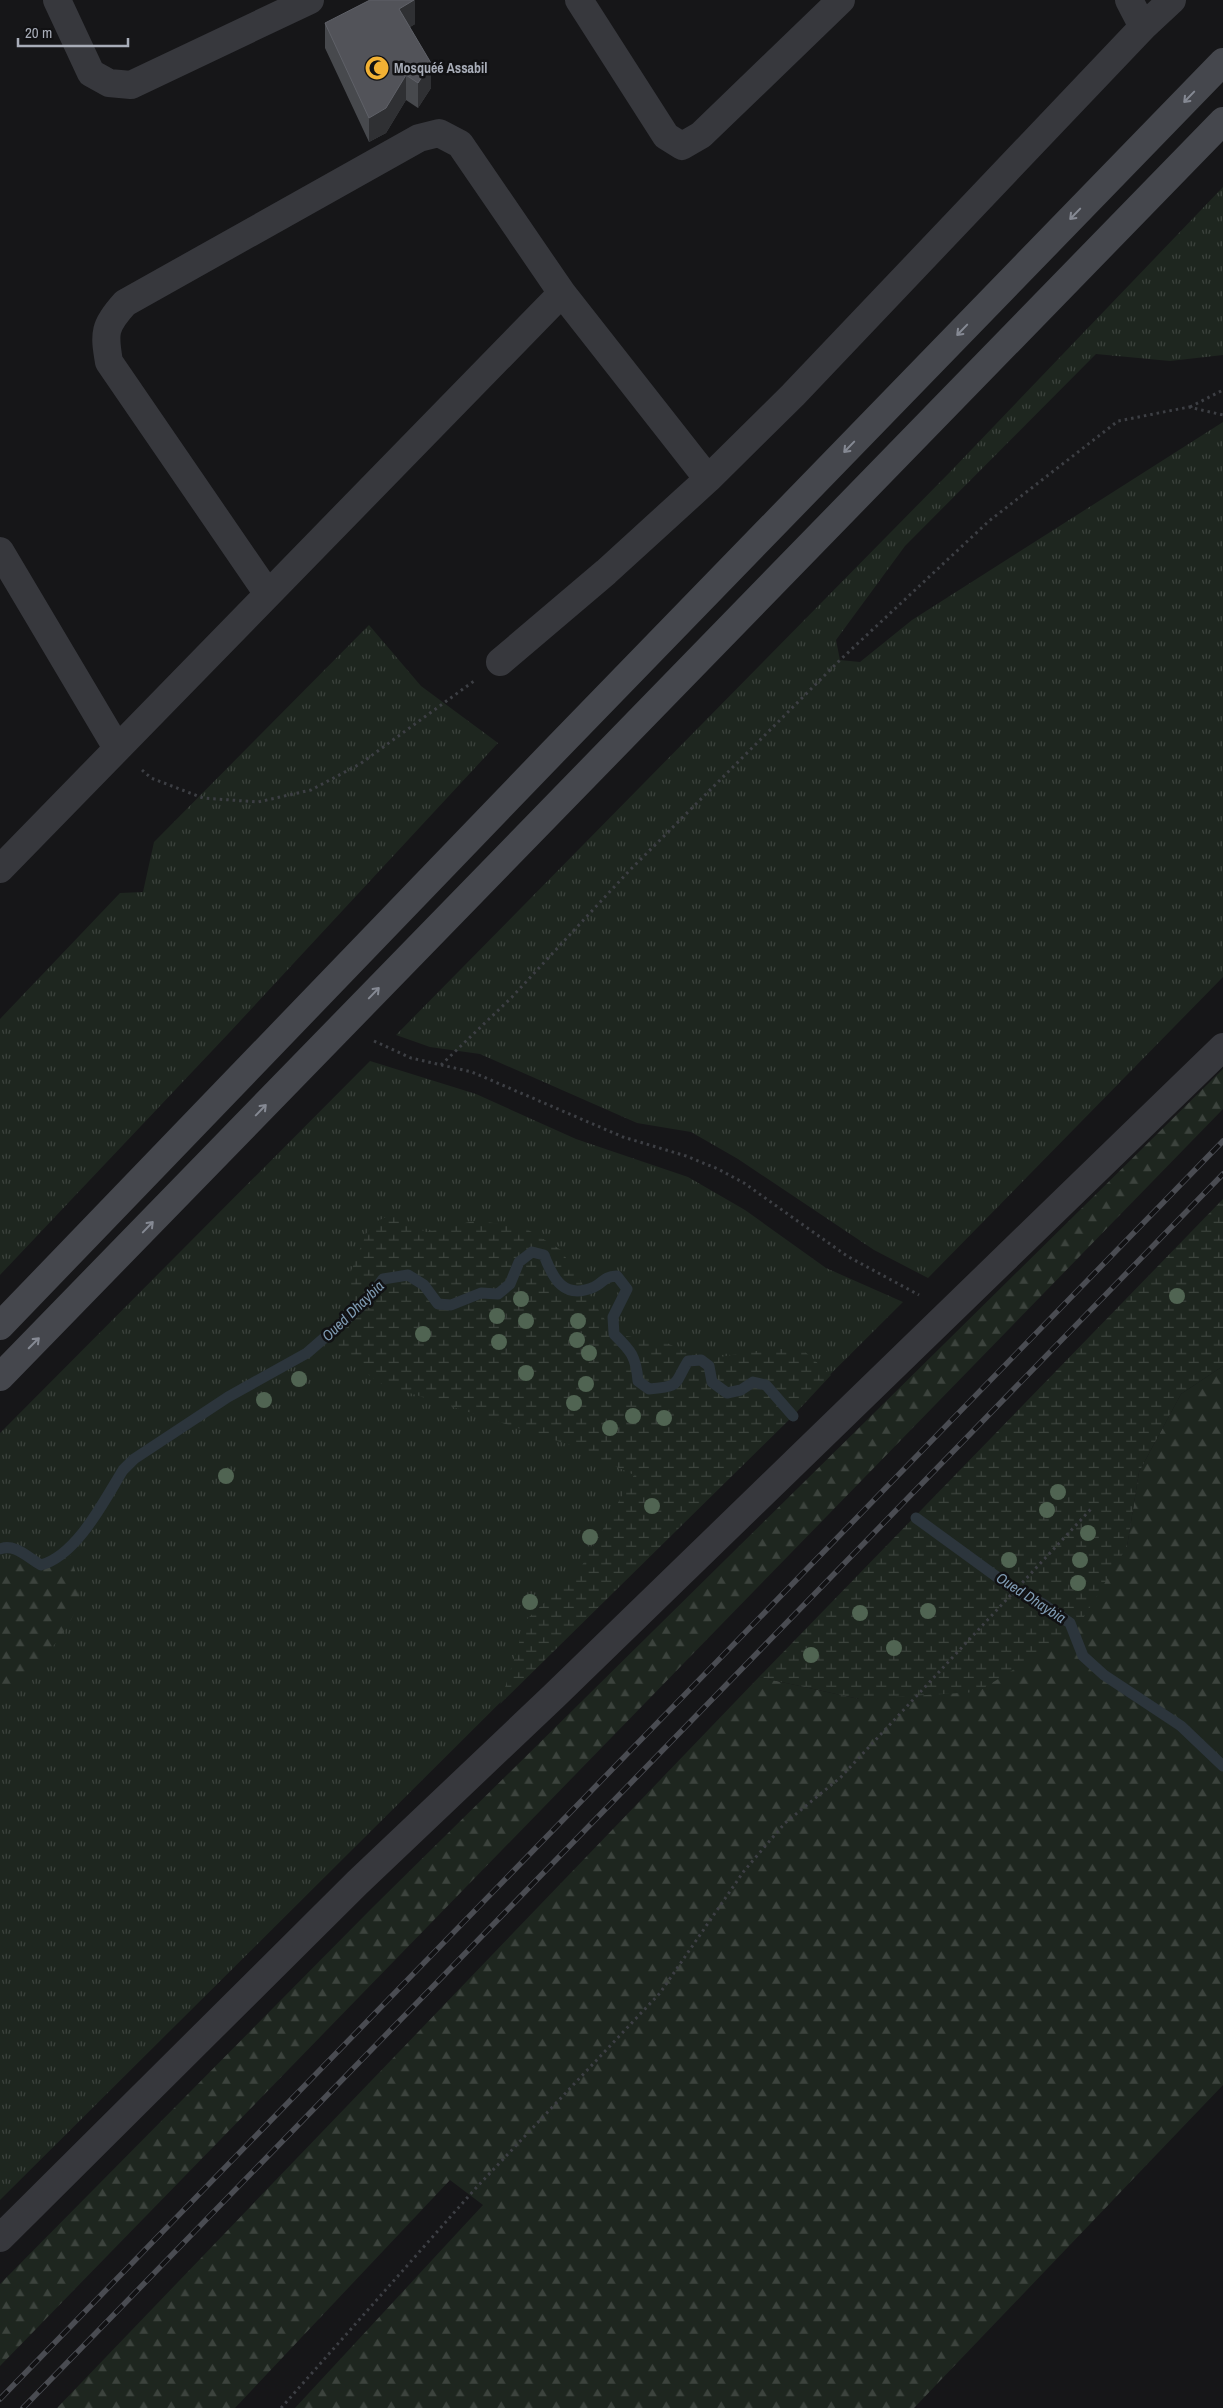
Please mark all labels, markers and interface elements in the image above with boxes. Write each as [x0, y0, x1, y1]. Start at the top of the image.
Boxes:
scale bar [18, 15, 128, 47]
text: 20 m [25, 22, 52, 43]
mosque icon: Mosquéé Assabil [364, 55, 390, 81]
place label: Mosquéé Assabil [394, 59, 487, 77]
one-way arrow [1183, 91, 1195, 104]
one-way arrow [1070, 207, 1082, 219]
one-way arrow [956, 324, 968, 337]
one-way arrow [843, 441, 855, 453]
one-way arrow [367, 987, 380, 999]
one-way arrow [255, 1103, 267, 1116]
one-way arrow [142, 1220, 154, 1233]
water label: Oued Dhaybia [317, 1275, 389, 1346]
one-way arrow [28, 1337, 40, 1349]
water label: Oued Dhaybia [992, 1567, 1070, 1628]

